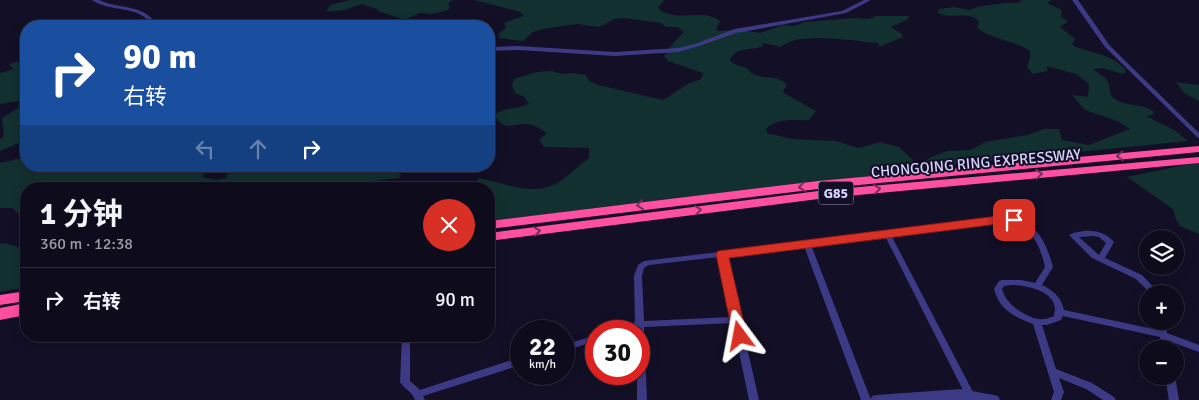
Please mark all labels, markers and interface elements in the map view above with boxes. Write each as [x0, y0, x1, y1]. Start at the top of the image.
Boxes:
text: 90 m [123, 35, 197, 78]
icon: right [40, 40, 105, 105]
text: 右转 [123, 83, 167, 110]
icon: left [191, 135, 219, 163]
icon: ahead [244, 135, 272, 163]
icon: right [297, 135, 325, 163]
street label: CHONGQING RING EXPRESSWAY [870, 145, 1082, 181]
one-way arrow [1116, 150, 1124, 161]
one-way arrow [1035, 168, 1043, 179]
one-way arrow [797, 181, 805, 192]
road number: G85 [818, 182, 854, 204]
one-way arrow [873, 184, 881, 195]
text: 1 分钟 [40, 196, 123, 233]
button: close [423, 199, 475, 251]
one-way arrow [636, 199, 644, 210]
pin [993, 199, 1035, 241]
one-way arrow [694, 205, 702, 216]
icon: arrive [1000, 206, 1028, 234]
one-way arrow [533, 226, 541, 236]
map controls [1139, 230, 1184, 385]
button: layers [1139, 230, 1184, 275]
text: 360 m · 12:38 [40, 234, 133, 254]
button: + [1139, 285, 1184, 330]
icon: right [40, 286, 68, 314]
text: 90 m [435, 288, 475, 312]
text: 右转 [83, 290, 121, 314]
position arrow [713, 309, 765, 361]
speed limit sign: 30 [585, 320, 650, 385]
text: 22 [529, 331, 556, 362]
button: − [1139, 340, 1184, 385]
text: km/h [529, 357, 556, 372]

